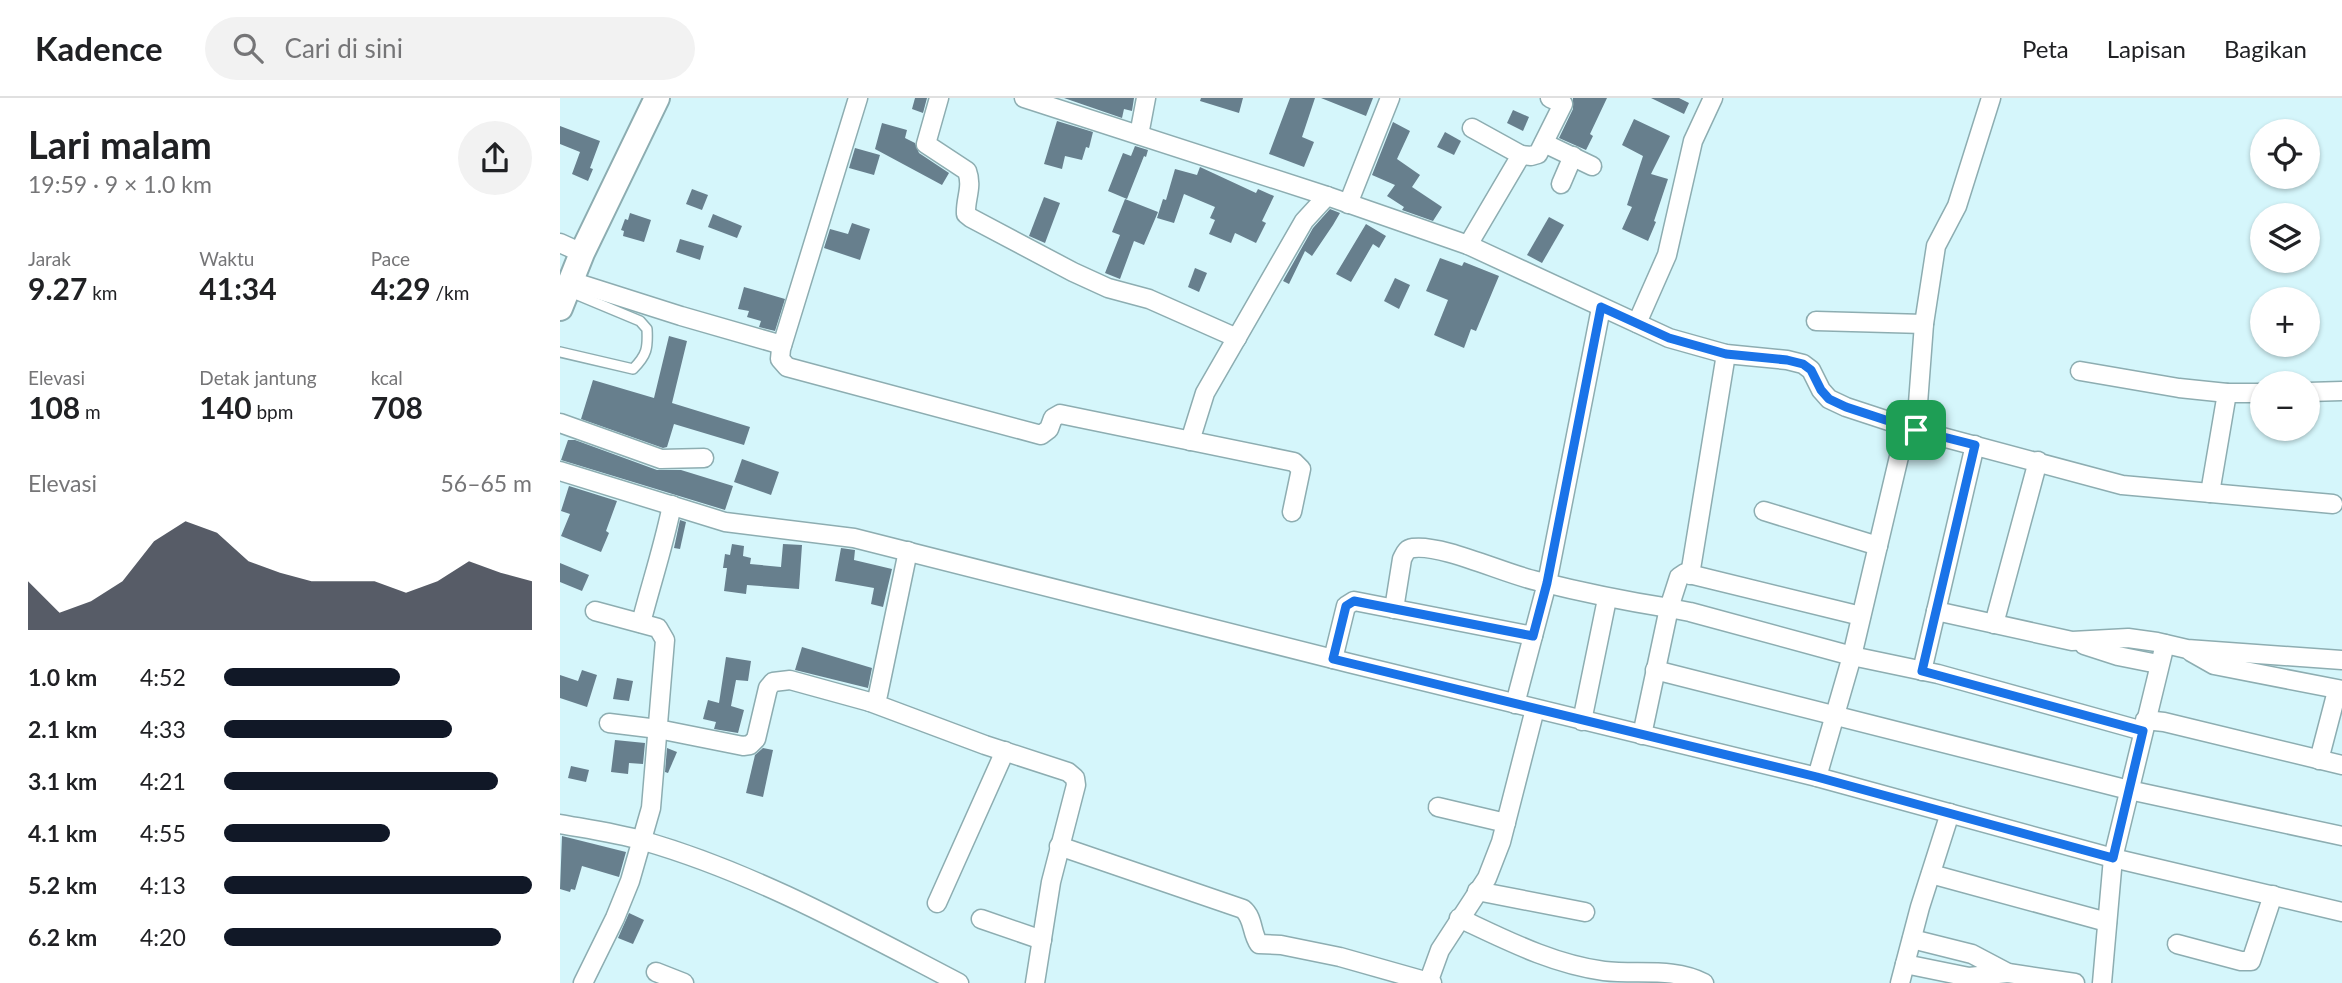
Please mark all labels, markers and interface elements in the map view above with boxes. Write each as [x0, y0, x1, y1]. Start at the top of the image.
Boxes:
search box [205, 17, 695, 80]
text: Kadence [35, 28, 163, 68]
icon: search [229, 29, 267, 67]
text: Cari di sini [285, 32, 403, 64]
text: Peta [2022, 34, 2069, 63]
text: Lapisan [2107, 34, 2186, 63]
text: Bagikan [2224, 34, 2307, 63]
map controls [2250, 119, 2320, 441]
button: locate [2250, 119, 2320, 189]
text: Lari malam [28, 121, 212, 167]
button: share [458, 121, 532, 195]
text: 19:59 · 9 × 1.0 km [28, 170, 212, 198]
button: layers [2250, 203, 2320, 273]
text: Jarak [28, 247, 71, 270]
text: Waktu [199, 247, 254, 270]
text: Pace [371, 247, 410, 270]
text: 9.27 [28, 270, 87, 306]
text: 41:34 [199, 270, 277, 306]
text: 4:29 [371, 270, 431, 306]
text: km [87, 281, 117, 304]
text: /km [431, 281, 469, 304]
button: + [2250, 287, 2320, 357]
text: Elevasi [28, 366, 85, 389]
text: Detak jantung [199, 366, 317, 389]
text: kcal [371, 366, 403, 389]
button: − [2250, 371, 2320, 441]
text: 108 [28, 389, 80, 425]
text: 140 [199, 389, 252, 425]
text: 708 [371, 389, 423, 425]
text: m [80, 400, 101, 423]
text: bpm [252, 400, 293, 423]
pin [1886, 400, 1946, 460]
icon: arrive [1897, 411, 1935, 449]
text: Elevasi [28, 469, 97, 497]
text: 56–65 m [440, 469, 532, 497]
text: 1.0 km [28, 663, 97, 691]
text: 4:52 [140, 663, 186, 691]
text: 2.1 km [28, 715, 97, 743]
text: 4:33 [140, 715, 186, 743]
text: 3.1 km [28, 767, 97, 795]
text: 4:21 [140, 767, 186, 795]
text: 4.1 km [28, 819, 97, 847]
text: 4:55 [140, 819, 186, 847]
text: 5.2 km [28, 871, 97, 899]
text: 4:13 [140, 871, 186, 899]
text: 6.2 km [28, 923, 97, 951]
text: 4:20 [140, 923, 186, 951]

